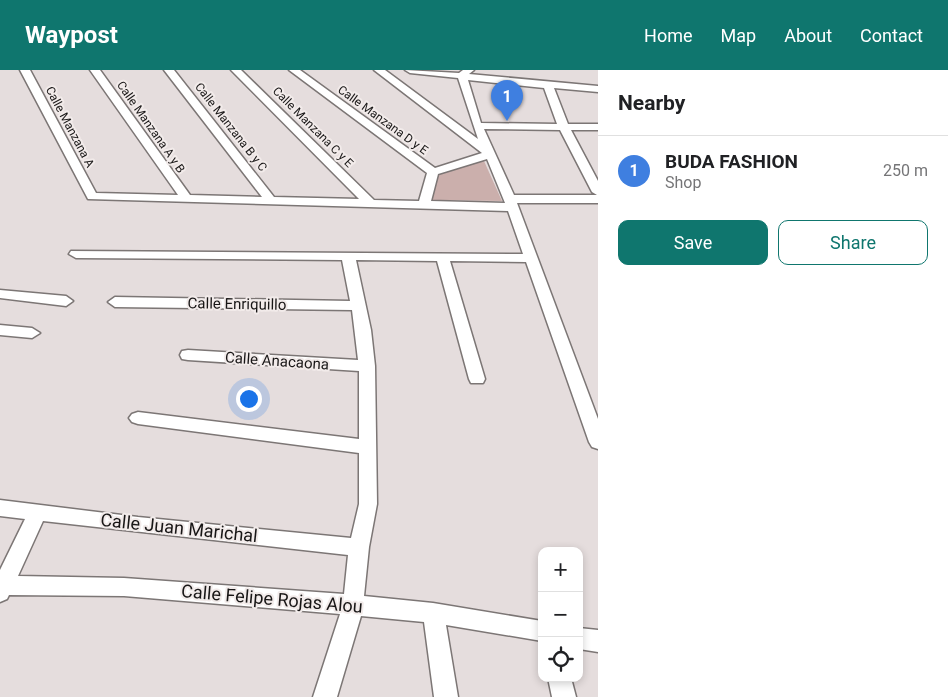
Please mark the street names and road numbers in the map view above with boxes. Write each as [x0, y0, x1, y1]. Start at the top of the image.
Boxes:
street label: Calle Manzana A y B [114, 78, 188, 176]
street label: Calle Manzana B y C [192, 80, 270, 174]
street label: Calle Manzana D y E [335, 83, 431, 158]
street label: Calle Manzana A [43, 84, 97, 170]
street label: Calle Manzana C y E [270, 84, 356, 170]
street label: Calle Enriquillo [187, 294, 287, 314]
street label: Calle Anacaona [224, 348, 330, 374]
street label: Calle Juan Marichal [99, 509, 259, 546]
street label: Calle Felipe Rojas Alou [180, 580, 364, 617]

